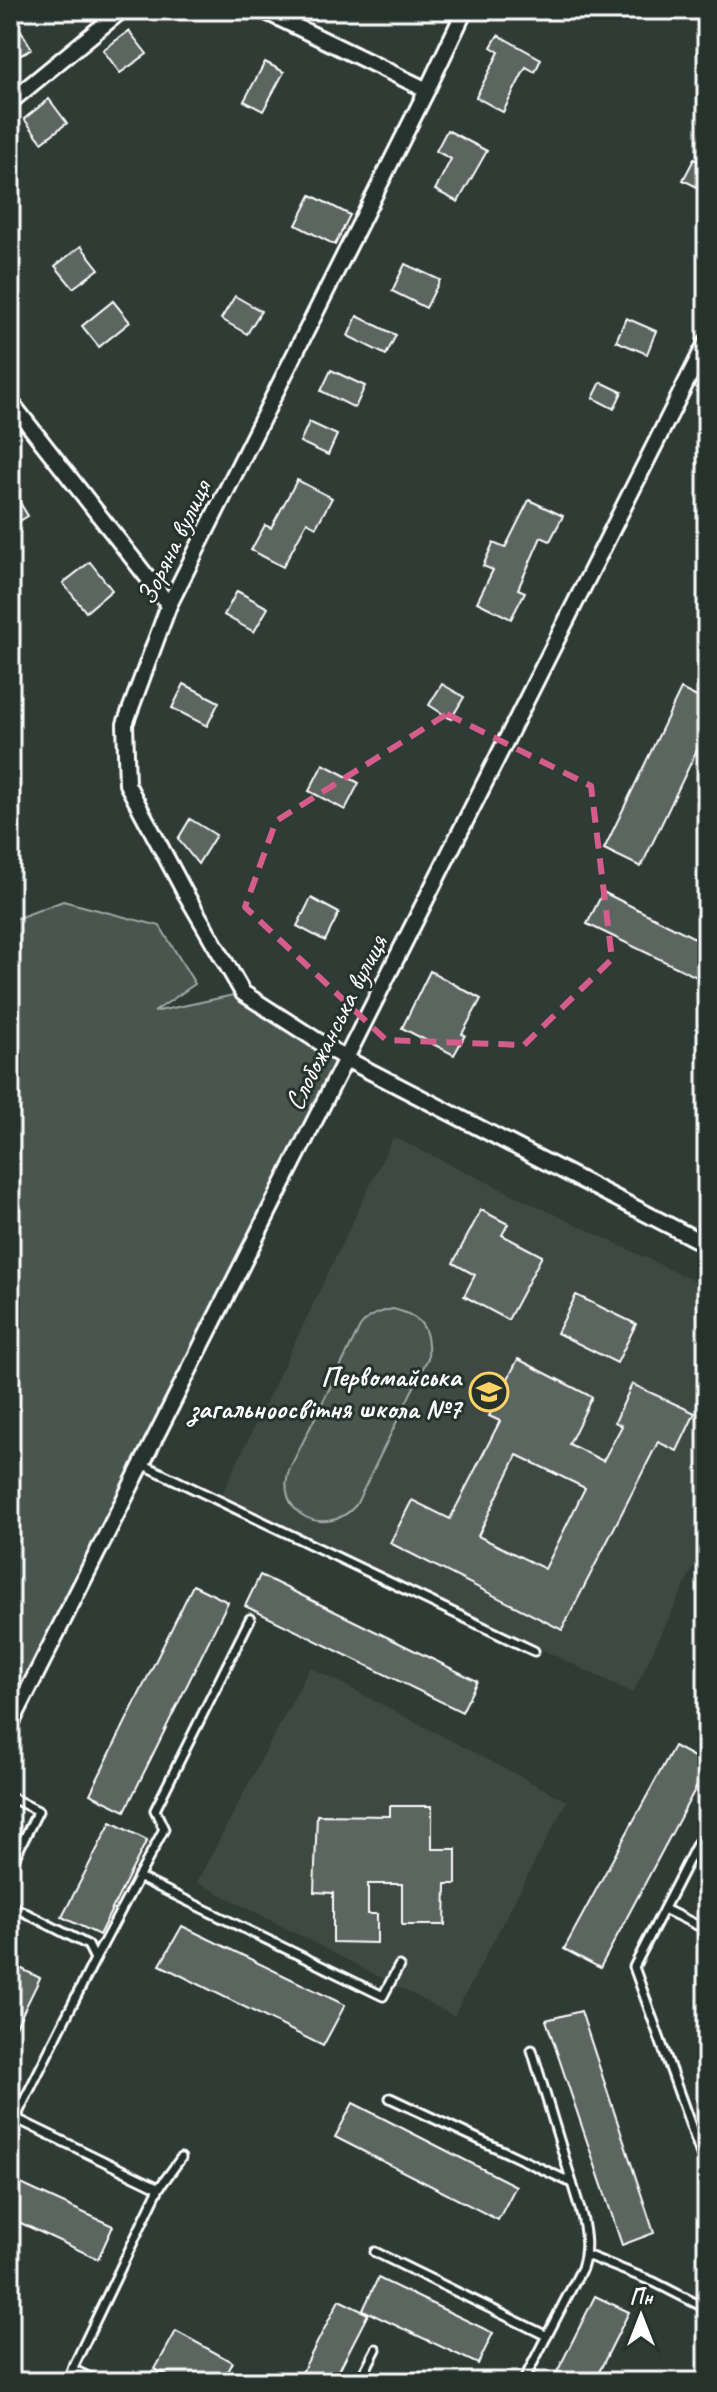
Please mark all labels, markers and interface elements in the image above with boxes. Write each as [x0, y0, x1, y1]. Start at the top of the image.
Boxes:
street label: Зоряна вулиця [128, 472, 220, 610]
street label: Слобожанська вулиця [276, 928, 395, 1116]
place label: Первомайська загальноосвітня школа №7 [186, 1359, 464, 1427]
school or university icon: Первомайська загальноосвітня школа №7 [468, 1371, 510, 1413]
north arrow [601, 2276, 681, 2356]
text: Пн [629, 2283, 654, 2311]

